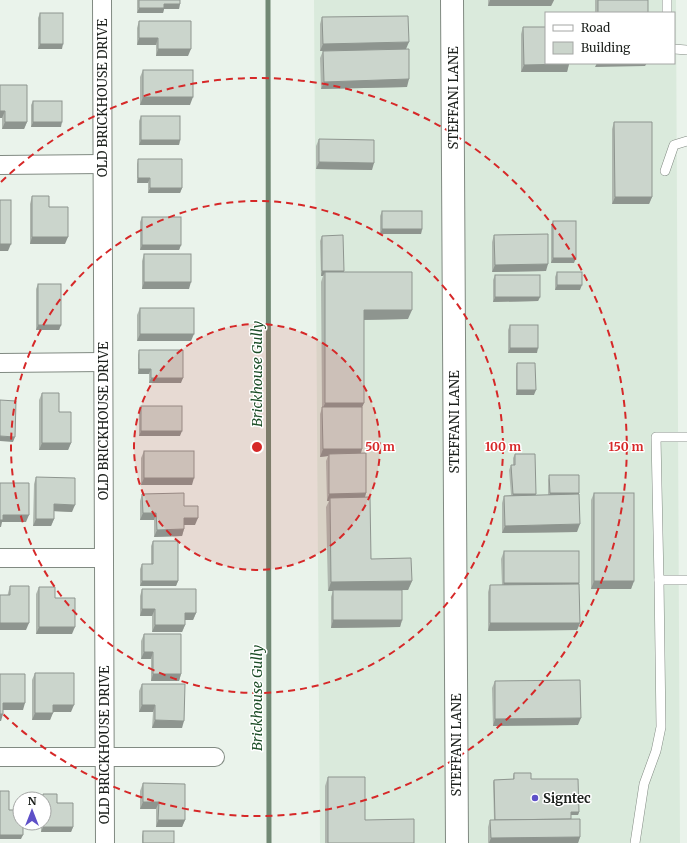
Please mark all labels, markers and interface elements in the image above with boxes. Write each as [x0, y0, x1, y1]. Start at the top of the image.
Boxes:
legend [545, 12, 675, 64]
street label: OLD BRICKHOUSE DRIVE [94, 18, 111, 177]
text: Road [581, 20, 610, 35]
text: Building [581, 40, 631, 55]
street label: STEFFANI LANE [445, 46, 462, 149]
water label: Brickhouse Gully [248, 321, 266, 427]
street label: OLD BRICKHOUSE DRIVE [95, 341, 112, 500]
street label: STEFFANI LANE [446, 370, 463, 473]
text: 50 m [365, 439, 395, 454]
text: 100 m [485, 439, 521, 454]
text: 150 m [609, 439, 644, 454]
centre of rings [250, 440, 264, 454]
water label: Brickhouse Gully [248, 645, 266, 751]
street label: OLD BRICKHOUSE DRIVE [96, 665, 113, 824]
street label: STEFFANI LANE [448, 693, 465, 796]
place label: Signtec [543, 790, 591, 807]
north arrow [12, 791, 52, 831]
marker: Signtec [530, 793, 540, 803]
text: N [28, 794, 37, 808]

